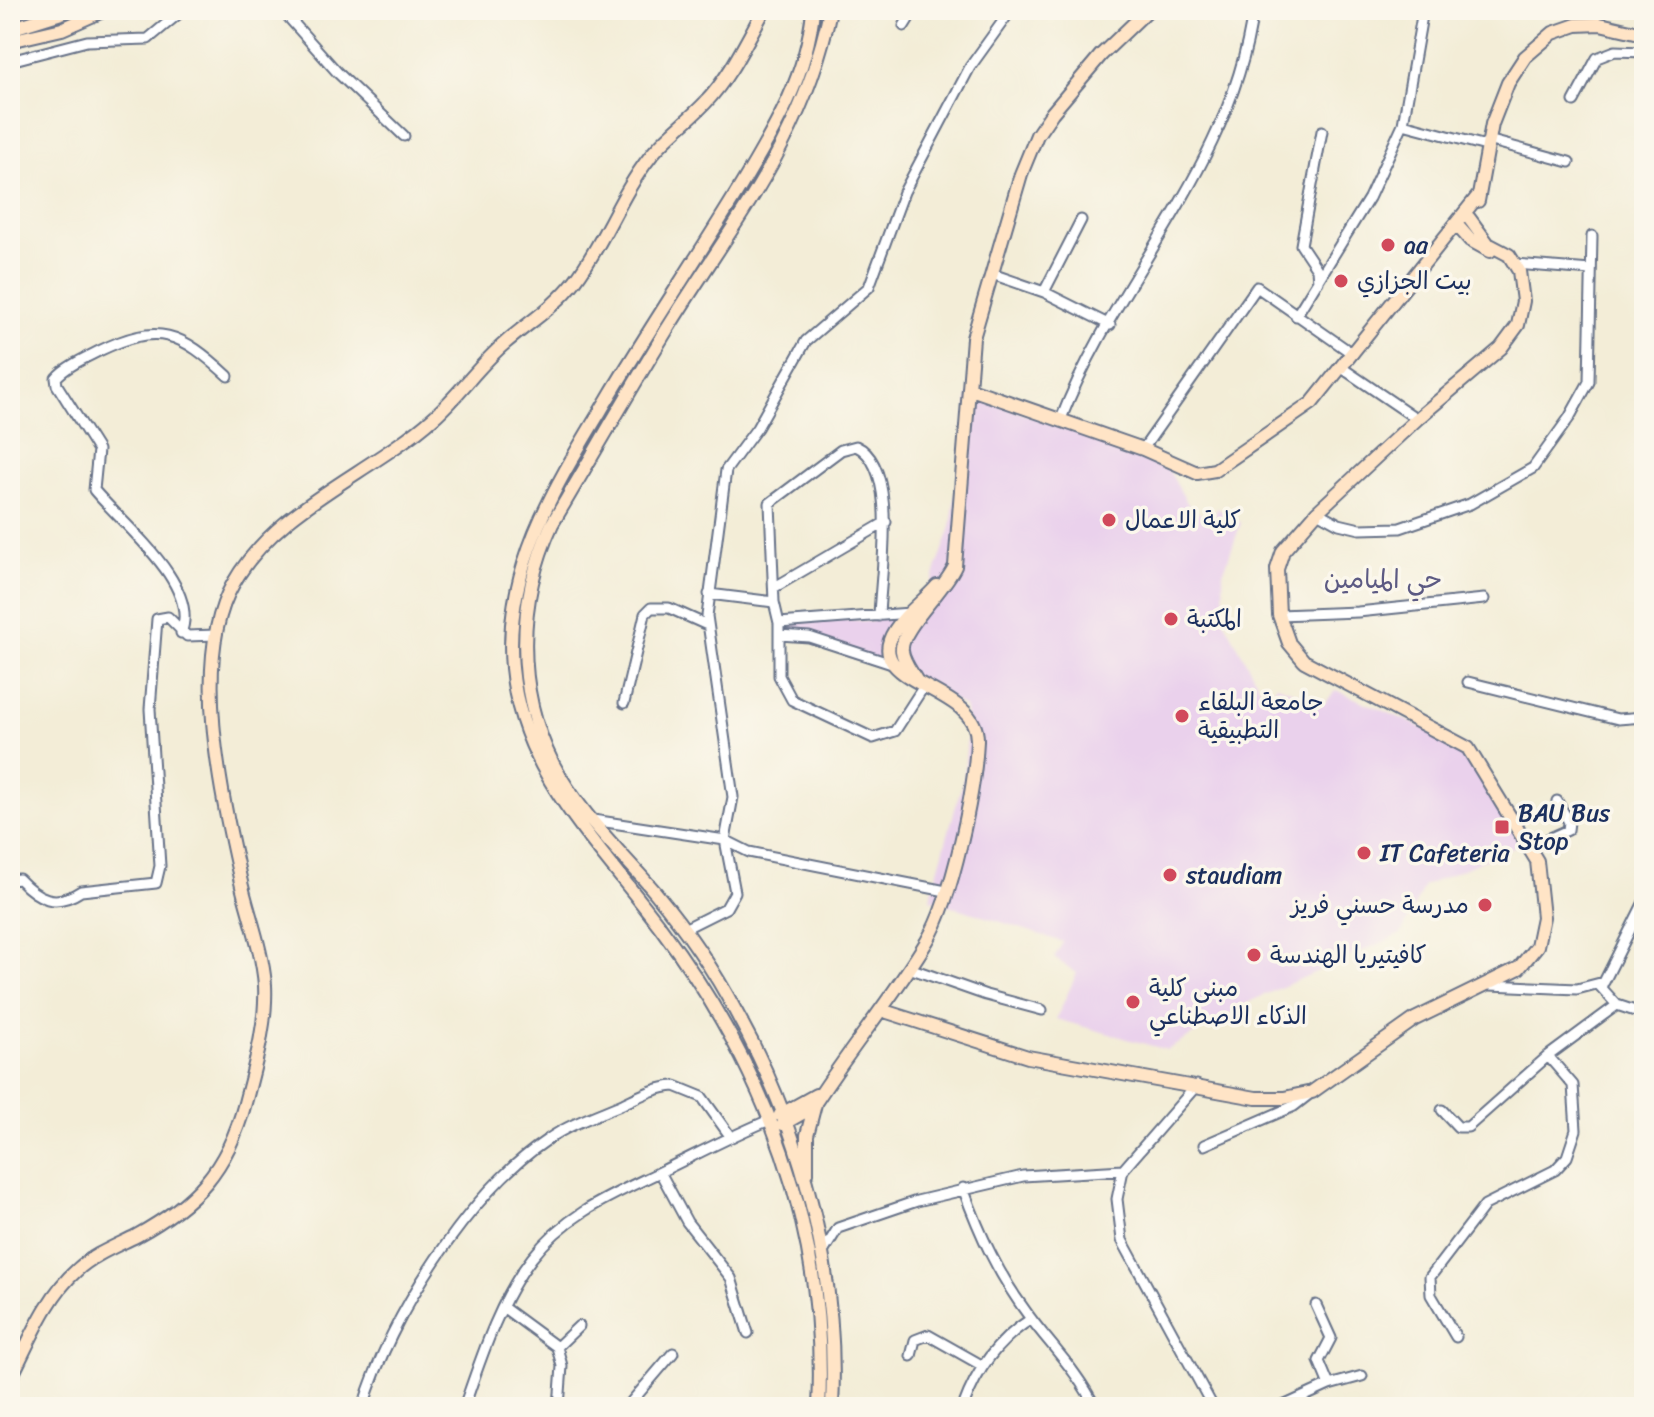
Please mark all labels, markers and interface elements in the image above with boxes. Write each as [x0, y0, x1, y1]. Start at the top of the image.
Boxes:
place label: aa [1404, 224, 1429, 266]
marker: aa [1379, 236, 1397, 254]
place label: بيت الجزازي [1357, 260, 1472, 302]
marker: بيت الجزازي [1332, 272, 1350, 290]
place label: كلية الاعمال [1125, 499, 1241, 541]
marker: كلية الاعمال [1100, 511, 1118, 529]
district label: حي الميامين [1324, 556, 1442, 602]
place label: المكتبة [1187, 598, 1242, 640]
marker: المكتبة [1162, 610, 1180, 628]
place label: جامعة البلقاء التطبيقية [1198, 681, 1324, 751]
marker: جامعة البلقاء التطبيقية [1173, 707, 1191, 725]
place label: BAU Bus Stop [1518, 792, 1611, 862]
marker: BAU Bus Stop [1493, 818, 1511, 836]
place label: IT Cafeteria [1379, 832, 1511, 874]
marker: IT Cafeteria [1355, 844, 1373, 862]
place label: staudiam [1185, 854, 1282, 896]
marker: staudiam [1161, 866, 1179, 884]
place label: مدرسة حسني فريز [1289, 884, 1469, 926]
marker: مدرسة حسني فريز [1476, 896, 1494, 914]
place label: كافيتيريا الهندسة [1270, 934, 1427, 976]
marker: كافيتيريا الهندسة [1245, 946, 1263, 964]
place label: مبنى كلية الذكاء الاصطناعي [1149, 967, 1307, 1037]
marker: مبنى كلية الذكاء الاصطناعي [1124, 993, 1142, 1011]

